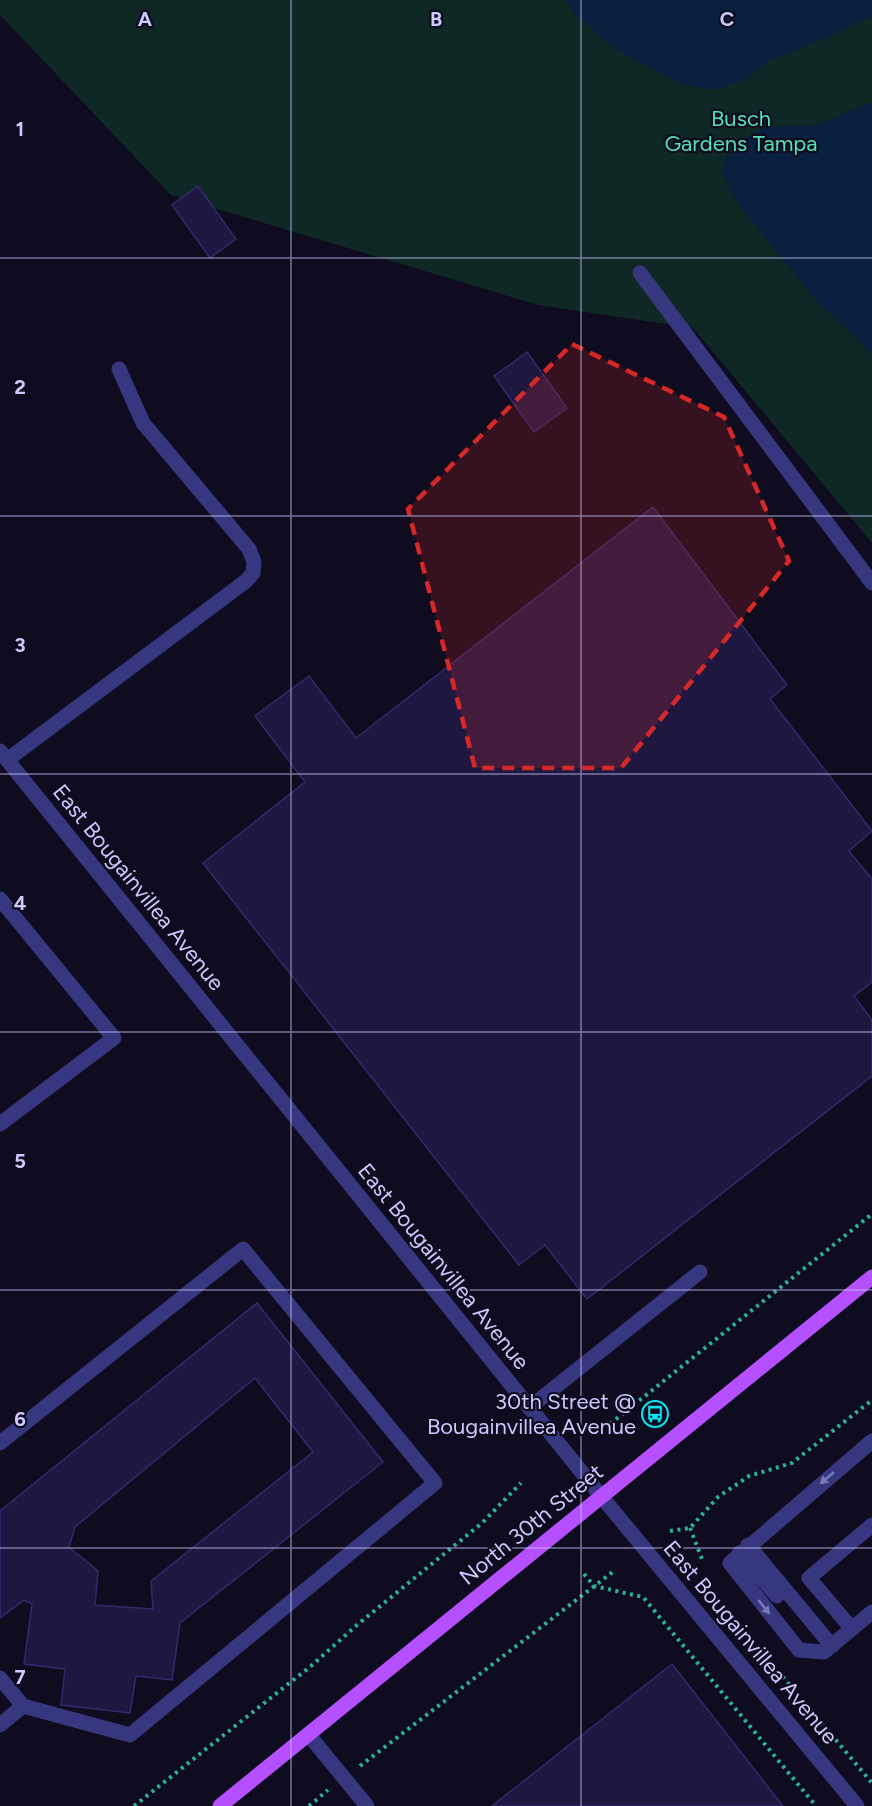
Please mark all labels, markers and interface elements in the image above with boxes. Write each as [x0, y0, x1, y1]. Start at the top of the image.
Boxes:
text: A [138, 7, 153, 31]
text: B [430, 7, 442, 31]
text: C [720, 7, 734, 31]
park label: Busch Gardens Tampa [664, 105, 818, 157]
text: 1 [16, 117, 24, 141]
text: 2 [14, 375, 26, 399]
text: 3 [14, 633, 26, 657]
street label: East Bougainvillea Avenue [47, 779, 230, 996]
text: 4 [14, 891, 27, 915]
text: 5 [14, 1149, 26, 1173]
street label: East Bougainvillea Avenue [352, 1158, 535, 1375]
place label: 30th Street @ Bougainvillea Avenue [427, 1388, 636, 1440]
bus stop icon: 30th Street @ Bougainvillea Avenue [640, 1399, 670, 1429]
text: 6 [14, 1407, 26, 1431]
street label: North 30th Street [454, 1458, 609, 1591]
one-way arrow [819, 1472, 835, 1485]
street label: East Bougainvillea Avenue [658, 1535, 844, 1750]
one-way arrow [758, 1599, 770, 1614]
text: 7 [14, 1665, 26, 1689]

